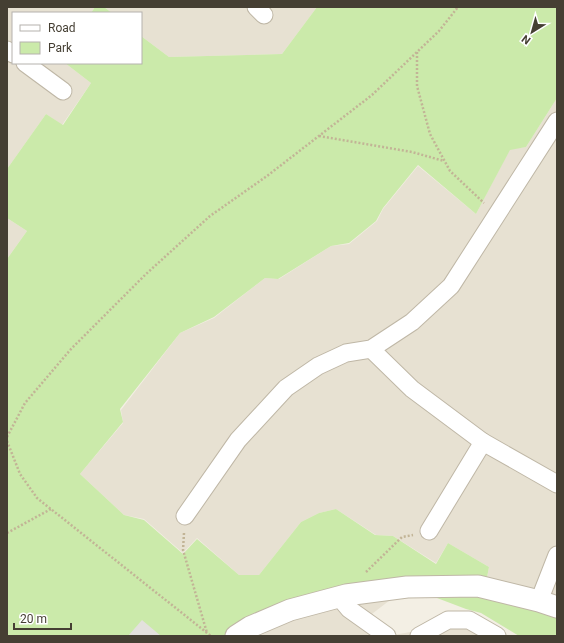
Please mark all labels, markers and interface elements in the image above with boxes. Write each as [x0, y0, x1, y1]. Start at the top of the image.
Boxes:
legend [12, 12, 142, 64]
north arrow [512, 12, 552, 52]
text: Road [48, 21, 76, 35]
text: N [519, 32, 533, 47]
text: Park [48, 41, 73, 55]
scale bar [14, 605, 71, 631]
text: 20 m [20, 612, 47, 626]

